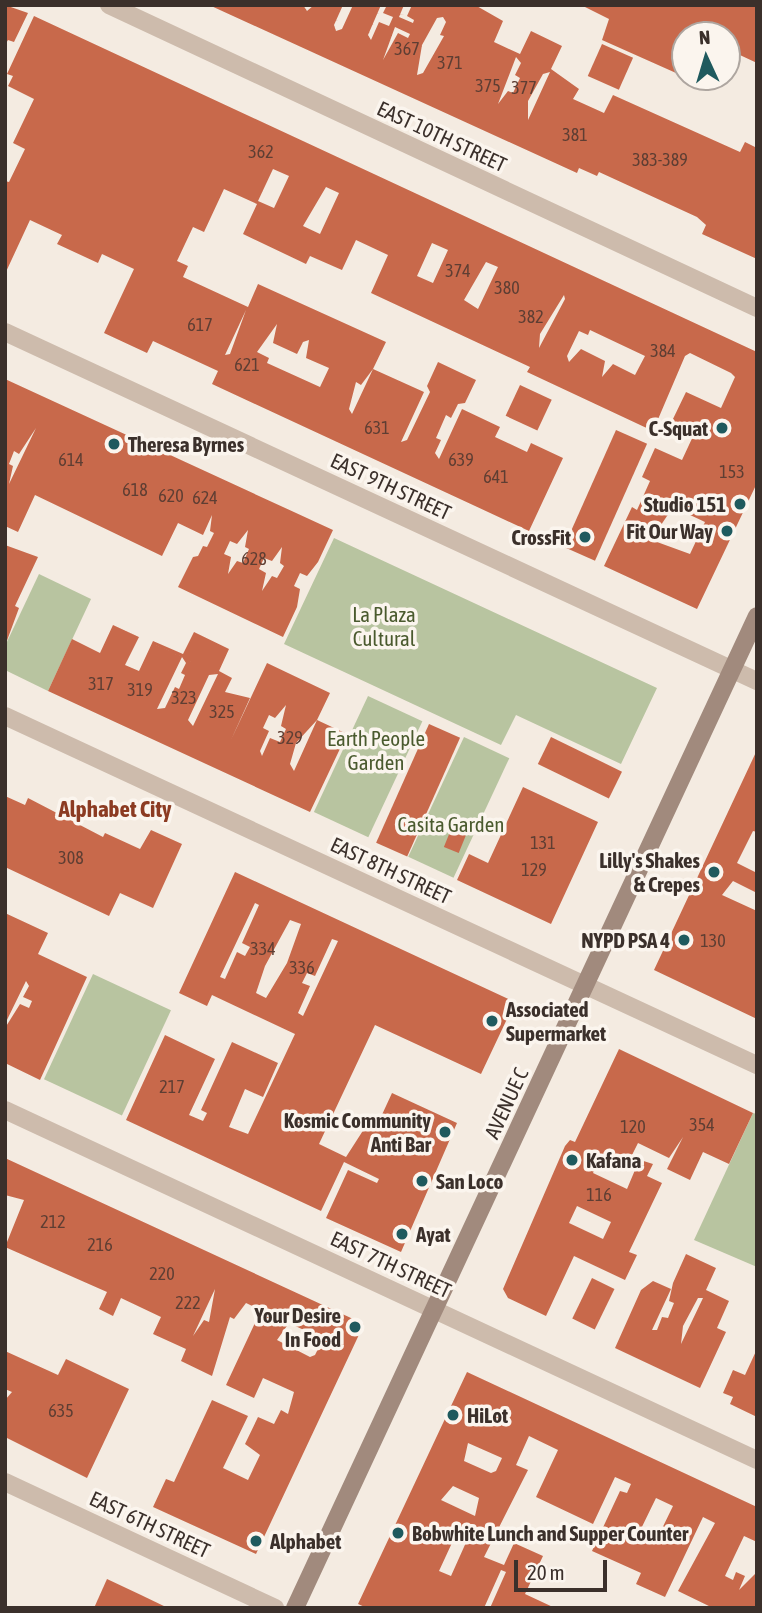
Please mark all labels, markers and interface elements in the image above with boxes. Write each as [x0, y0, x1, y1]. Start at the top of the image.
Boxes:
north arrow [671, 21, 741, 91]
text: N [698, 26, 711, 48]
house number: 367 [394, 38, 420, 60]
house number: 371 [437, 52, 463, 74]
house number: 375 [475, 75, 501, 97]
house number: 377 [511, 77, 537, 99]
street label: EAST 10TH STREET [373, 95, 511, 177]
house number: 381 [562, 124, 588, 146]
house number: 362 [248, 141, 274, 163]
house number: 383-389 [632, 149, 688, 171]
house number: 374 [445, 260, 471, 282]
house number: 380 [494, 277, 520, 299]
house number: 382 [518, 306, 544, 328]
house number: 617 [187, 314, 213, 336]
house number: 384 [650, 340, 676, 362]
house number: 621 [234, 354, 260, 376]
place label: C-Squat [649, 415, 708, 441]
house number: 631 [364, 417, 390, 439]
marker: C-Squat [714, 420, 730, 436]
place label: Theresa Byrnes [128, 431, 244, 457]
marker: Theresa Byrnes [106, 436, 122, 452]
street label: EAST 9TH STREET [327, 447, 455, 525]
house number: 614 [58, 449, 84, 471]
house number: 639 [448, 449, 474, 471]
house number: 153 [719, 461, 745, 483]
house number: 641 [483, 466, 509, 488]
house number: 618 [122, 479, 148, 501]
house number: 620 [158, 485, 184, 507]
house number: 624 [192, 487, 218, 509]
place label: Studio 151 [644, 491, 726, 517]
marker: Studio 151 [732, 496, 748, 512]
place label: Fit Our Way [626, 518, 713, 544]
marker: Fit Our Way [719, 523, 735, 539]
place label: CrossFit [511, 524, 571, 550]
marker: CrossFit [577, 529, 593, 545]
house number: 628 [241, 548, 267, 570]
park label: La Plaza Cultural [352, 601, 416, 651]
house number: 317 [88, 673, 114, 695]
house number: 319 [127, 679, 153, 701]
house number: 323 [171, 687, 197, 709]
house number: 325 [209, 701, 235, 723]
park label: Earth People Garden [327, 725, 425, 775]
house number: 329 [277, 727, 303, 749]
district label: Alphabet City [59, 795, 171, 823]
park label: Casita Garden [398, 811, 504, 837]
street label: EAST 8TH STREET [327, 831, 455, 909]
house number: 131 [530, 832, 556, 854]
house number: 308 [58, 847, 84, 869]
place label: Lilly's Shakes & Crepes [599, 847, 700, 897]
house number: 129 [521, 859, 547, 881]
marker: Lilly's Shakes & Crepes [706, 864, 722, 880]
place label: NYPD PSA 4 [581, 927, 670, 953]
house number: 130 [700, 930, 726, 952]
marker: NYPD PSA 4 [676, 932, 692, 948]
house number: 334 [250, 938, 276, 960]
house number: 336 [289, 957, 315, 979]
place label: Associated Supermarket [506, 996, 606, 1046]
marker: Associated Supermarket [484, 1013, 500, 1029]
street label: AVENUE C [479, 1064, 533, 1142]
house number: 217 [159, 1076, 185, 1098]
place label: Kosmic Community Anti Bar [284, 1107, 431, 1157]
house number: 354 [689, 1114, 715, 1136]
house number: 120 [620, 1116, 646, 1138]
marker: Kosmic Community Anti Bar [437, 1124, 453, 1140]
place label: Kafana [586, 1147, 641, 1173]
marker: Kafana [564, 1152, 580, 1168]
place label: San Loco [436, 1168, 503, 1194]
marker: San Loco [414, 1173, 430, 1189]
house number: 116 [586, 1184, 612, 1206]
house number: 212 [40, 1211, 66, 1233]
place label: Ayat [416, 1221, 451, 1247]
street label: EAST 7TH STREET [327, 1225, 455, 1303]
marker: Ayat [394, 1226, 410, 1242]
house number: 216 [87, 1234, 113, 1256]
house number: 220 [149, 1263, 175, 1285]
house number: 222 [175, 1292, 201, 1314]
place label: Your Desire In Food [255, 1302, 341, 1352]
marker: Your Desire In Food [347, 1319, 363, 1335]
house number: 635 [48, 1400, 74, 1422]
place label: HiLot [467, 1402, 508, 1428]
marker: HiLot [445, 1407, 461, 1423]
street label: EAST 6TH STREET [86, 1485, 214, 1563]
place label: Bobwhite Lunch and Supper Counter [412, 1520, 688, 1546]
marker: Bobwhite Lunch and Supper Counter [390, 1525, 406, 1541]
place label: Alphabet [270, 1528, 341, 1554]
marker: Alphabet [248, 1533, 264, 1549]
scale bar [517, 1546, 610, 1590]
text: 20 m [527, 1560, 565, 1584]

